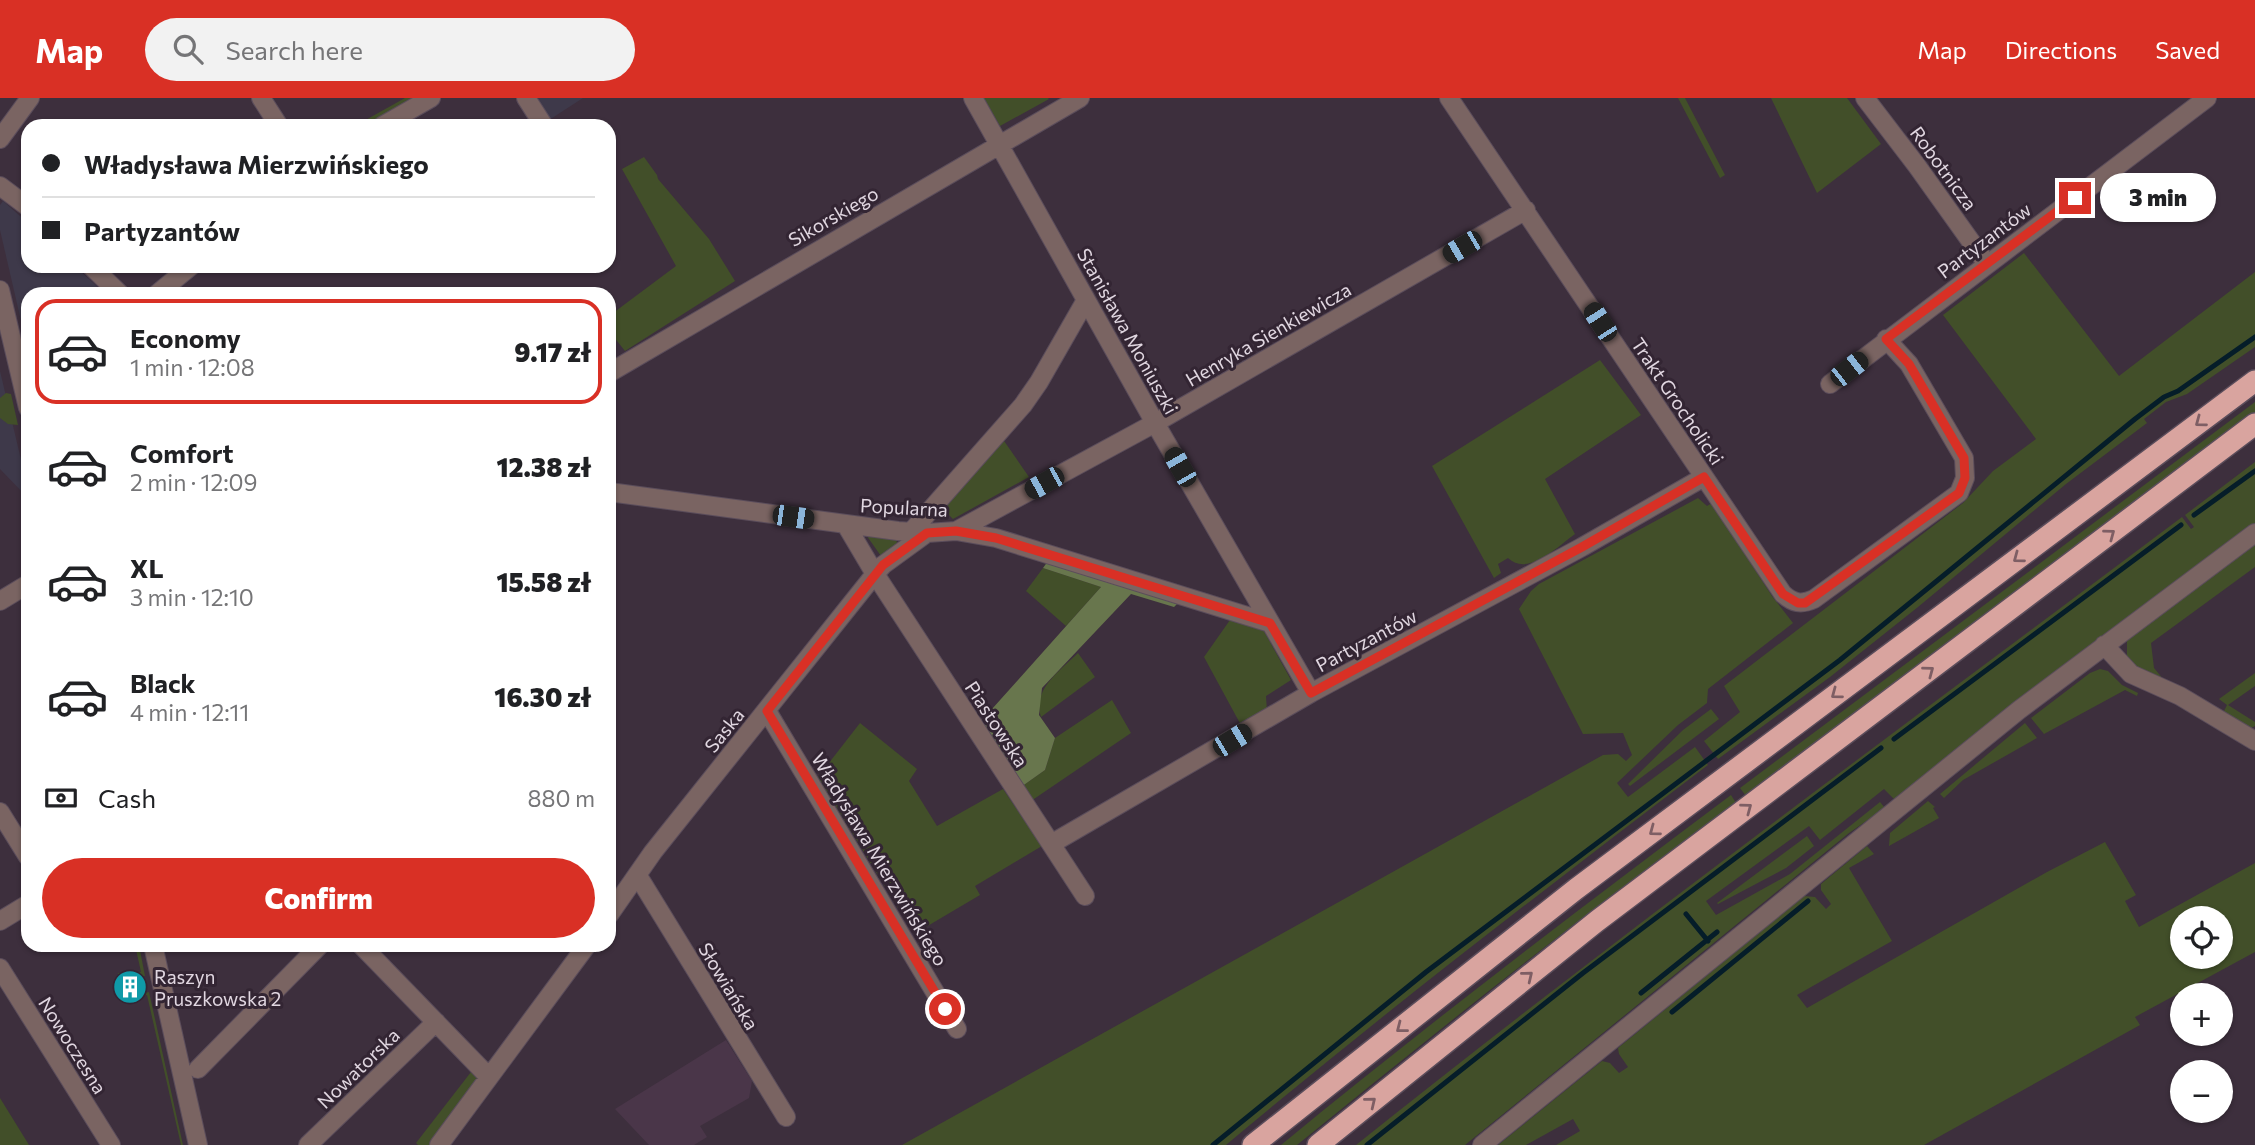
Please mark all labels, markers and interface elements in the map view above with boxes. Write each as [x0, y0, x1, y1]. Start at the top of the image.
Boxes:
search box [145, 18, 635, 81]
text: Map [35, 29, 103, 70]
icon: search [169, 30, 207, 68]
text: Search here [225, 34, 363, 65]
text: Map [1917, 35, 1967, 64]
text: Directions [2005, 35, 2117, 64]
text: Saved [2155, 35, 2220, 64]
street label: Robotnicza [1906, 121, 1982, 215]
text: Władysława Mierzwińskiego [84, 148, 429, 179]
callout: 3 min [2100, 174, 2215, 222]
street label: Sikorskiego [784, 181, 882, 251]
route end [2059, 182, 2091, 214]
text: 3 min [2129, 183, 2187, 211]
street label: Partyzantów [1933, 197, 2035, 283]
text: Partyzantów [84, 215, 240, 246]
car [1439, 227, 1486, 267]
street label: Stanisława Moniuszki [1073, 244, 1183, 418]
street label: Henryka Sienkiewicza [1181, 277, 1355, 391]
car [1580, 299, 1621, 345]
icon: car [46, 320, 109, 383]
text: Economy [130, 322, 241, 353]
street label: Trakt Grocholicki [1627, 333, 1729, 469]
text: 9.17 zł [514, 336, 591, 367]
car [1826, 348, 1873, 390]
text: 1 min · 12:08 [130, 353, 255, 381]
one-way arrow [2196, 413, 2208, 426]
icon: car [46, 435, 109, 498]
text: Comfort [130, 437, 233, 468]
car [1161, 444, 1200, 490]
text: 12.38 zł [496, 451, 591, 482]
car [1021, 464, 1068, 502]
text: 2 min · 12:09 [130, 468, 258, 496]
street label: Popularna [859, 493, 949, 521]
car [771, 504, 816, 530]
one-way arrow [2103, 529, 2115, 542]
icon: car [46, 550, 109, 613]
one-way arrow [2013, 550, 2026, 562]
text: XL [130, 552, 164, 583]
text: 15.58 zł [496, 566, 591, 597]
text: 3 min · 12:10 [130, 583, 254, 611]
street label: Partyzantów [1312, 604, 1420, 676]
icon: car [46, 665, 109, 728]
one-way arrow [1921, 666, 1934, 679]
text: Black [130, 667, 196, 698]
street label: Piastowska [961, 677, 1033, 771]
text: 16.30 zł [494, 681, 591, 712]
one-way arrow [1831, 686, 1844, 699]
text: 4 min · 12:11 [130, 698, 249, 726]
street label: Saska [699, 703, 749, 757]
car [1209, 720, 1256, 760]
street label: Władysława Mierzwińskiego [807, 748, 953, 970]
icon: cash [42, 779, 80, 817]
text: Cash [98, 782, 156, 813]
text: 880 m [528, 784, 595, 812]
one-way arrow [1739, 803, 1752, 816]
one-way arrow [1649, 822, 1662, 835]
button: Confirm [42, 858, 595, 938]
map controls [2170, 906, 2233, 1123]
button: locate [2170, 906, 2233, 969]
street label: Słowiańska [694, 938, 764, 1034]
place label: Raszyn Pruszkowska 2 [154, 965, 281, 1010]
building icon: Raszyn Pruszkowska 2 [111, 968, 149, 1006]
one-way arrow [1521, 972, 1533, 985]
button: + [2170, 983, 2233, 1046]
street label: Nowoczesna [34, 992, 112, 1098]
route start [929, 993, 961, 1025]
one-way arrow [1396, 1020, 1409, 1032]
street label: Nowatorska [312, 1023, 404, 1113]
button: − [2170, 1060, 2233, 1123]
one-way arrow [1364, 1098, 1376, 1111]

